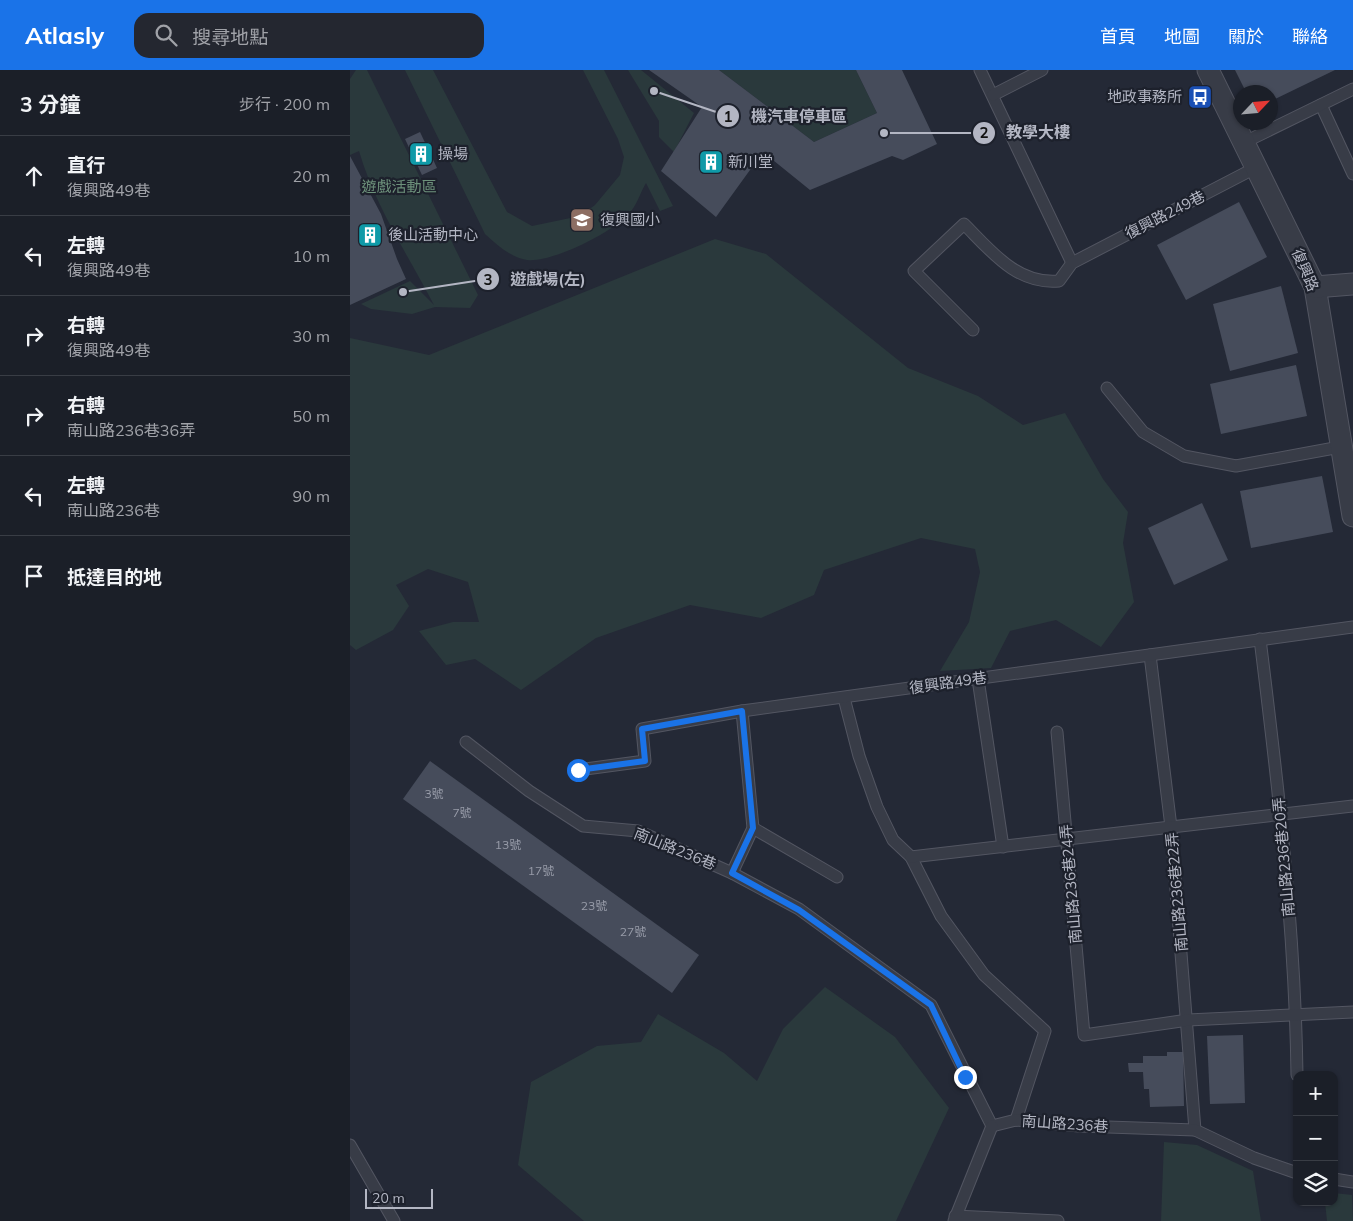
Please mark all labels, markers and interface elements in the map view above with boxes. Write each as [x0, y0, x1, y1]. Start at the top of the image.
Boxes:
search box [134, 13, 484, 58]
text: Atlasly [25, 20, 104, 50]
icon: search [152, 21, 180, 49]
text: 搜尋地點 [192, 25, 268, 49]
text: 首頁 [1100, 25, 1136, 48]
text: 地圖 [1164, 25, 1200, 48]
text: 關於 [1228, 25, 1264, 48]
text: 聯絡 [1292, 25, 1328, 48]
bus stop icon: 地政事務所 [1187, 84, 1213, 110]
north arrow [1233, 85, 1278, 130]
place label: 地政事務所 [1107, 87, 1182, 106]
text: 3 分鐘 [20, 91, 80, 117]
text: 步行 · 200 m [239, 94, 330, 114]
callout: 機汽車停車區 [716, 101, 857, 132]
text: 機汽車停車區 [751, 106, 847, 126]
text: 1 [723, 107, 733, 126]
callout: 教學大樓 [971, 117, 1080, 148]
text: 教學大樓 [1006, 122, 1070, 142]
text: 2 [979, 123, 989, 142]
building icon: 操場 [408, 141, 434, 167]
place label: 操場 [438, 144, 468, 163]
building icon: 新川堂 [698, 149, 724, 175]
place label: 新川堂 [728, 152, 773, 171]
text: 直行 [67, 153, 105, 177]
icon: ahead [20, 162, 48, 190]
text: 20 m [293, 166, 330, 186]
park label: 遊戲活動區 [361, 177, 437, 196]
text: 復興路49巷 [67, 180, 150, 200]
street label: 復興路249巷 [1122, 186, 1208, 243]
school or university icon: 復興國小 [569, 207, 595, 233]
place label: 復興國小 [600, 210, 660, 229]
building icon: 後山活動中心 [357, 222, 383, 248]
place label: 後山活動中心 [388, 225, 478, 244]
text: 左轉 [67, 233, 105, 257]
icon: left [20, 242, 48, 270]
street label: 復興路 [1288, 245, 1323, 294]
text: 10 m [293, 246, 330, 266]
text: 復興路49巷 [67, 260, 150, 280]
callout: 遊戲場(左) [475, 264, 596, 295]
text: 遊戲場(左) [510, 269, 586, 289]
text: 3 [483, 270, 493, 289]
text: 右轉 [67, 313, 105, 337]
icon: right [20, 322, 48, 350]
text: 30 m [293, 326, 330, 346]
text: 復興路49巷 [67, 340, 150, 360]
text: 右轉 [67, 393, 105, 417]
icon: right [20, 402, 48, 430]
text: 50 m [293, 406, 330, 426]
text: 南山路236巷36弄 [67, 420, 195, 440]
text: 左轉 [67, 473, 105, 497]
icon: left [20, 482, 48, 510]
text: 90 m [293, 486, 330, 506]
text: 南山路236巷 [67, 500, 160, 520]
icon: arrive [20, 562, 48, 590]
text: 抵達目的地 [67, 565, 162, 589]
street label: 復興路49巷 [908, 668, 988, 697]
route start [567, 759, 590, 782]
house number: 3號 [424, 786, 444, 801]
street label: 南山路236巷20弄 [1269, 796, 1298, 918]
house number: 7號 [452, 805, 472, 820]
street label: 南山路236巷 [631, 823, 719, 874]
street label: 南山路236巷24弄 [1056, 823, 1085, 945]
street label: 南山路236巷22弄 [1162, 831, 1191, 953]
house number: 13號 [495, 837, 521, 852]
house number: 17號 [528, 863, 554, 878]
house number: 23號 [581, 898, 607, 913]
house number: 27號 [620, 924, 646, 939]
route end [954, 1066, 977, 1089]
map controls [1293, 1071, 1338, 1206]
button: + [1293, 1071, 1338, 1116]
street label: 南山路236巷 [1021, 1111, 1109, 1136]
button: − [1293, 1116, 1338, 1161]
button: layers [1293, 1161, 1338, 1206]
scale bar [365, 1186, 432, 1209]
text: 20 m [372, 1189, 405, 1207]

